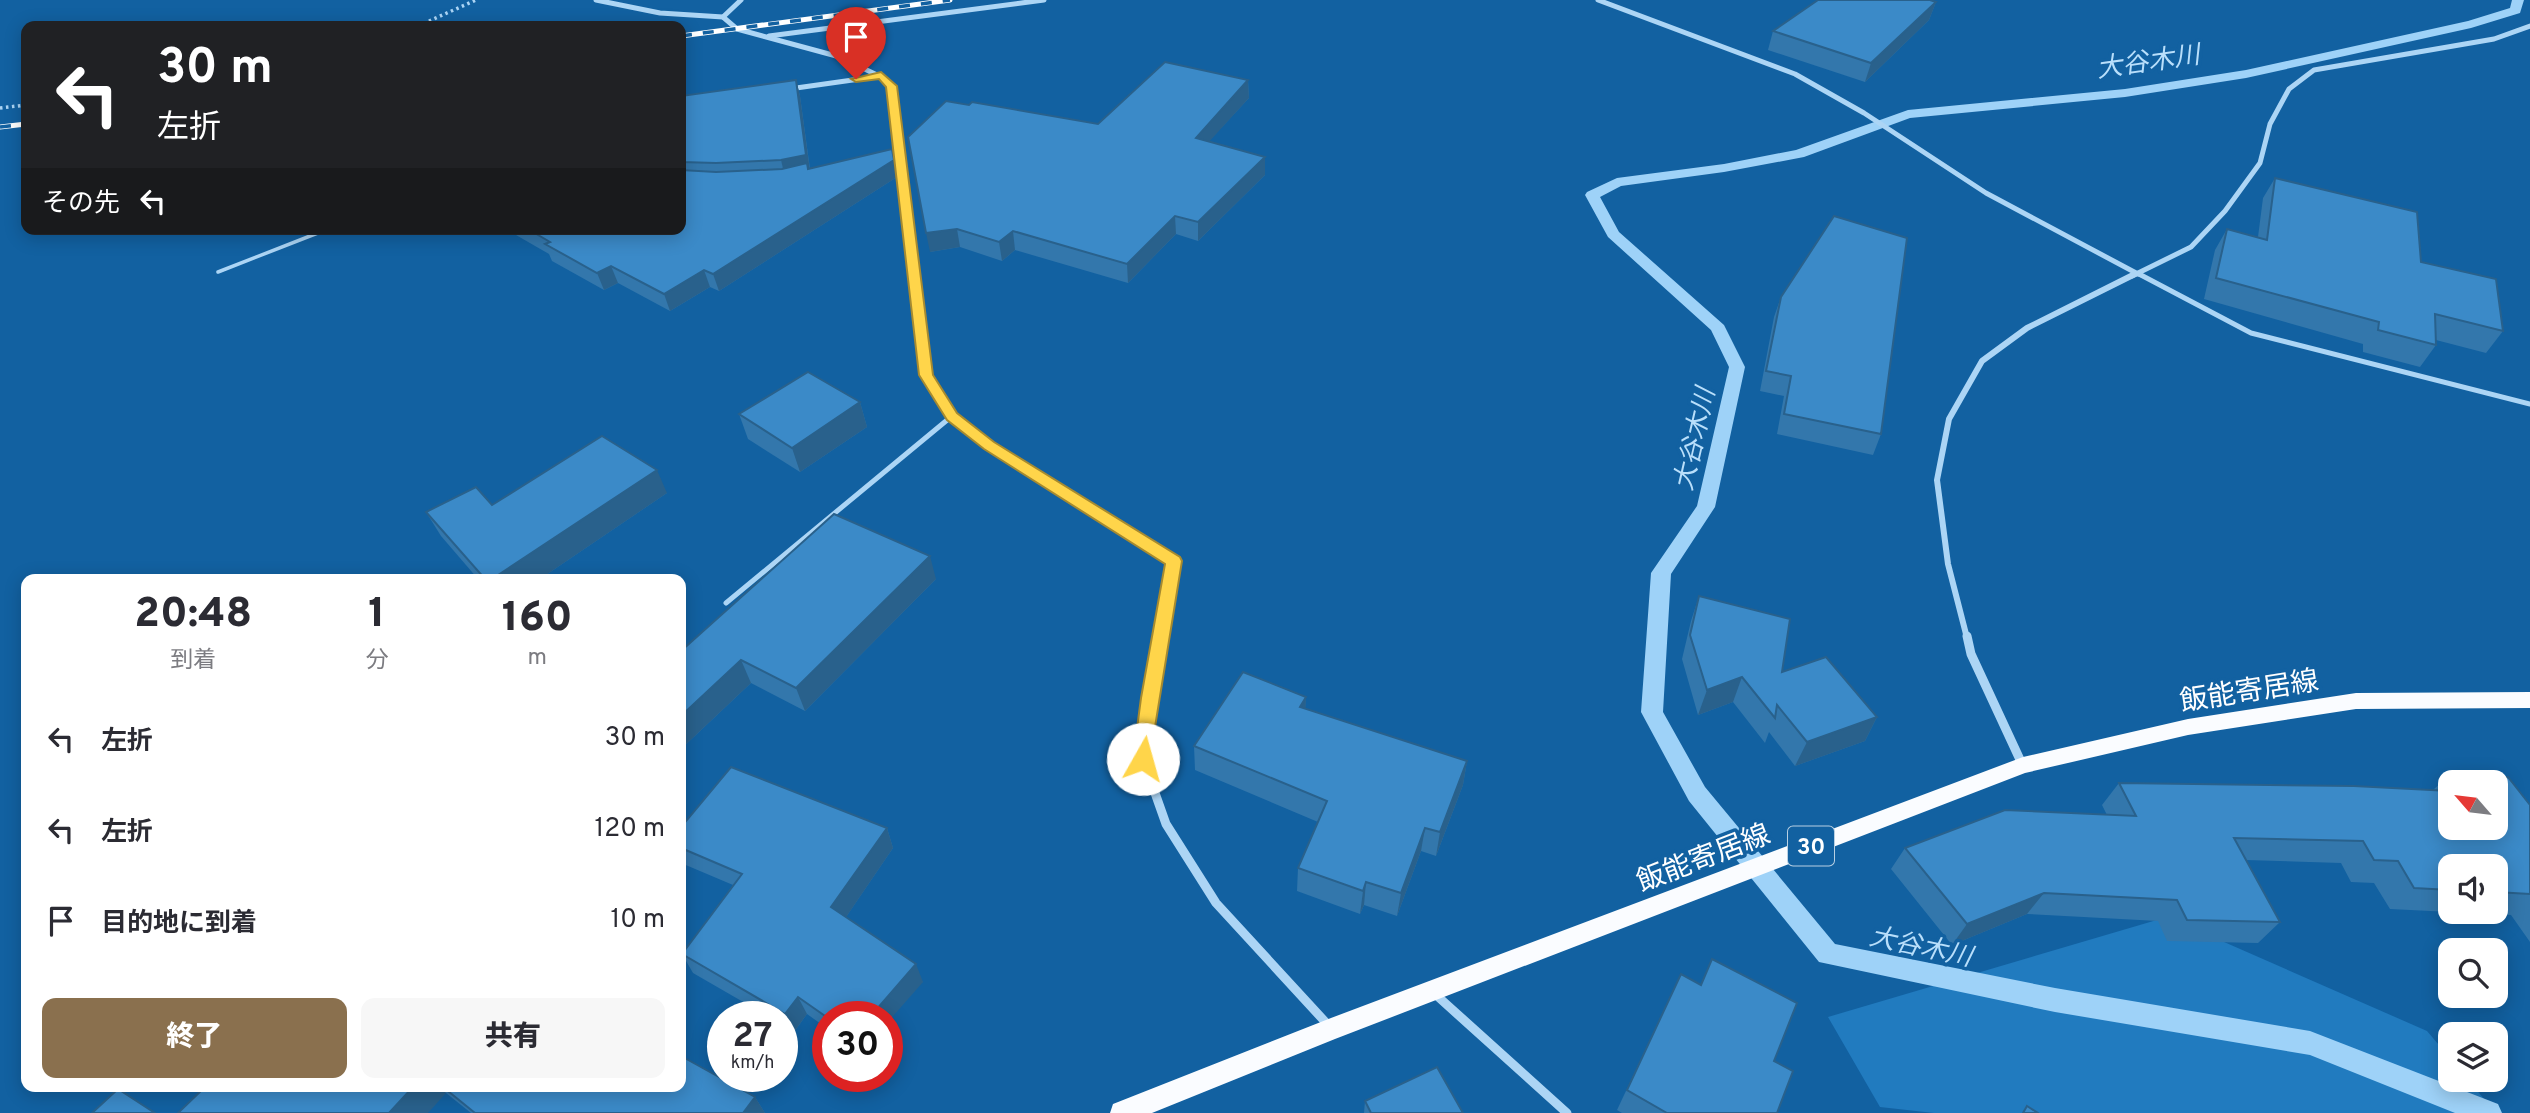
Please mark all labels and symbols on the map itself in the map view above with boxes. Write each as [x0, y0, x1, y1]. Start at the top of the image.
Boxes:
pin [826, 7, 886, 79]
water label: 大谷木川 [2095, 39, 2205, 87]
water label: 大谷木川 [1669, 382, 1725, 494]
street label: 飯能寄居線 [2178, 664, 2321, 722]
position arrow [1106, 722, 1180, 796]
north arrow [2438, 770, 2508, 840]
street label: 飯能寄居線 [1632, 818, 1776, 902]
road number: 30 [1788, 826, 1834, 866]
water label: 大谷木川 [1866, 921, 1978, 976]
speed limit sign: 30 [812, 1001, 903, 1092]

